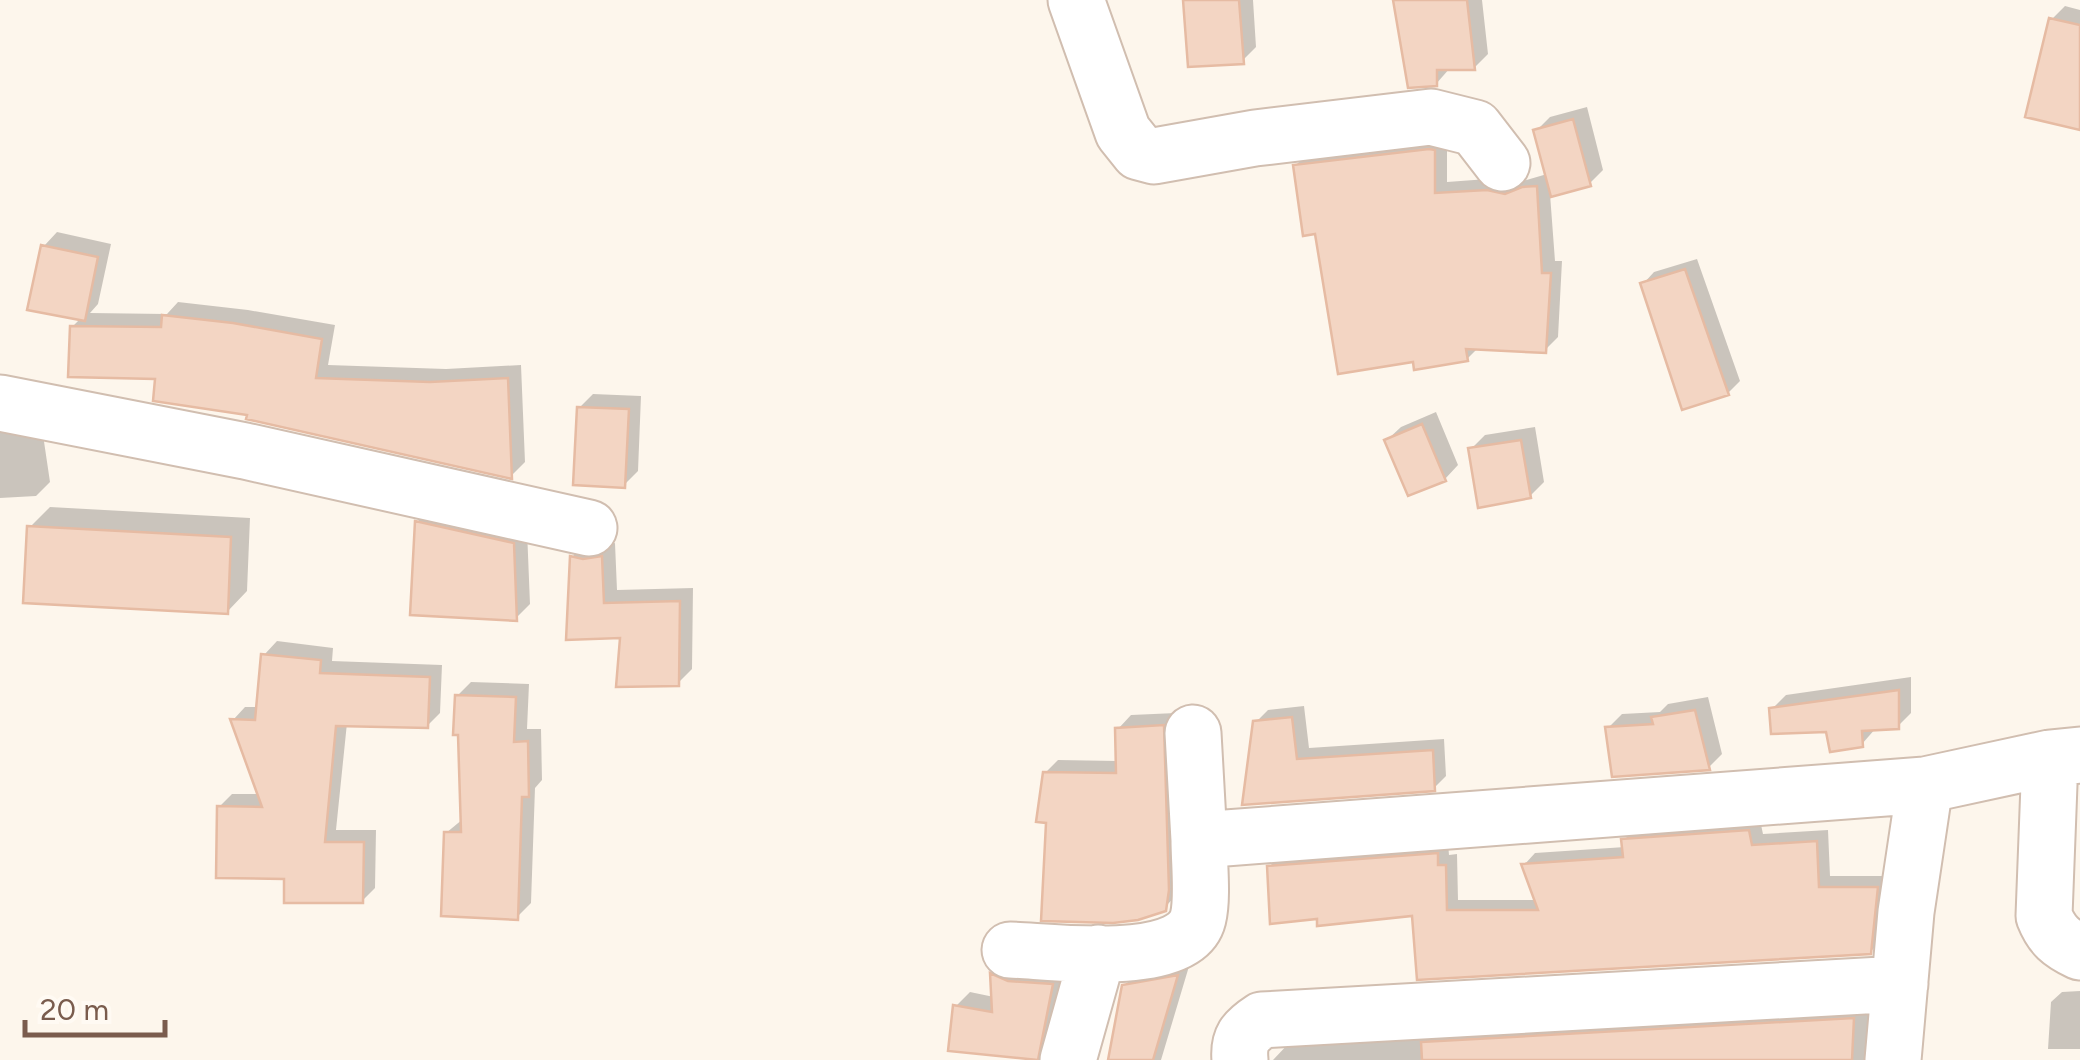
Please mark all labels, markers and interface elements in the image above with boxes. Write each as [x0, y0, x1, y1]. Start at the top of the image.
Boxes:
scale bar [25, 975, 165, 1037]
text: 20 m [40, 991, 109, 1028]

